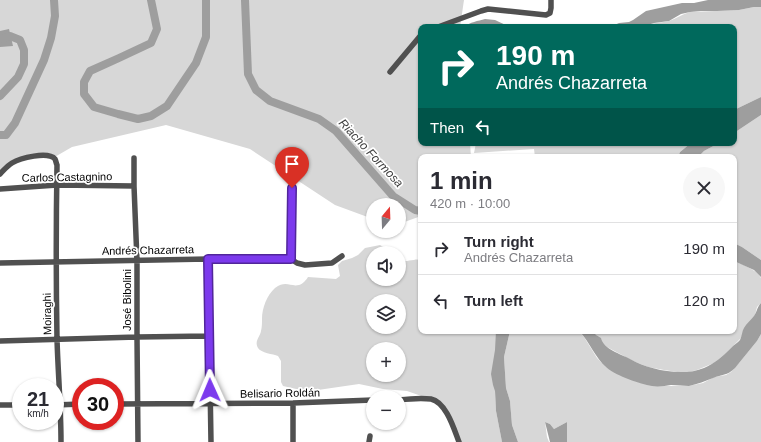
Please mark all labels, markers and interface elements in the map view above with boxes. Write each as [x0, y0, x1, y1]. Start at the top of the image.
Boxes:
icon: right [430, 40, 482, 92]
text: 190 m [496, 40, 575, 71]
text: Andrés Chazarreta [496, 73, 647, 93]
water label: Riacho Formosa [336, 116, 406, 190]
icon: left [472, 116, 494, 138]
text: Then [430, 119, 464, 136]
pin [275, 147, 309, 188]
icon: arrive [281, 153, 303, 175]
text: 1 min [430, 167, 493, 194]
button: close [683, 167, 725, 209]
street label: Carlos Castagnino [22, 170, 112, 184]
text: 420 m · 10:00 [430, 196, 510, 211]
north arrow [366, 198, 406, 238]
map controls [366, 198, 406, 430]
text: Turn right [464, 233, 534, 250]
icon: right [430, 238, 452, 260]
text: 190 m [683, 240, 725, 257]
street label: Andrés Chazarreta [102, 243, 195, 257]
button: sound [366, 246, 406, 286]
text: Andrés Chazarreta [464, 250, 573, 265]
street label: José Bibolini [121, 269, 133, 331]
icon: left [430, 290, 452, 312]
text: Turn left [464, 292, 523, 309]
text: 120 m [683, 292, 725, 309]
street label: Moiraghi [41, 293, 53, 335]
button: layers [366, 294, 406, 334]
button: + [366, 342, 406, 382]
position arrow [189, 369, 231, 411]
speed limit sign: 30 [72, 378, 124, 430]
street label: Belisario Roldán [240, 386, 320, 400]
text: 21 [27, 388, 49, 410]
button: − [366, 390, 406, 430]
text: km/h [27, 408, 49, 419]

